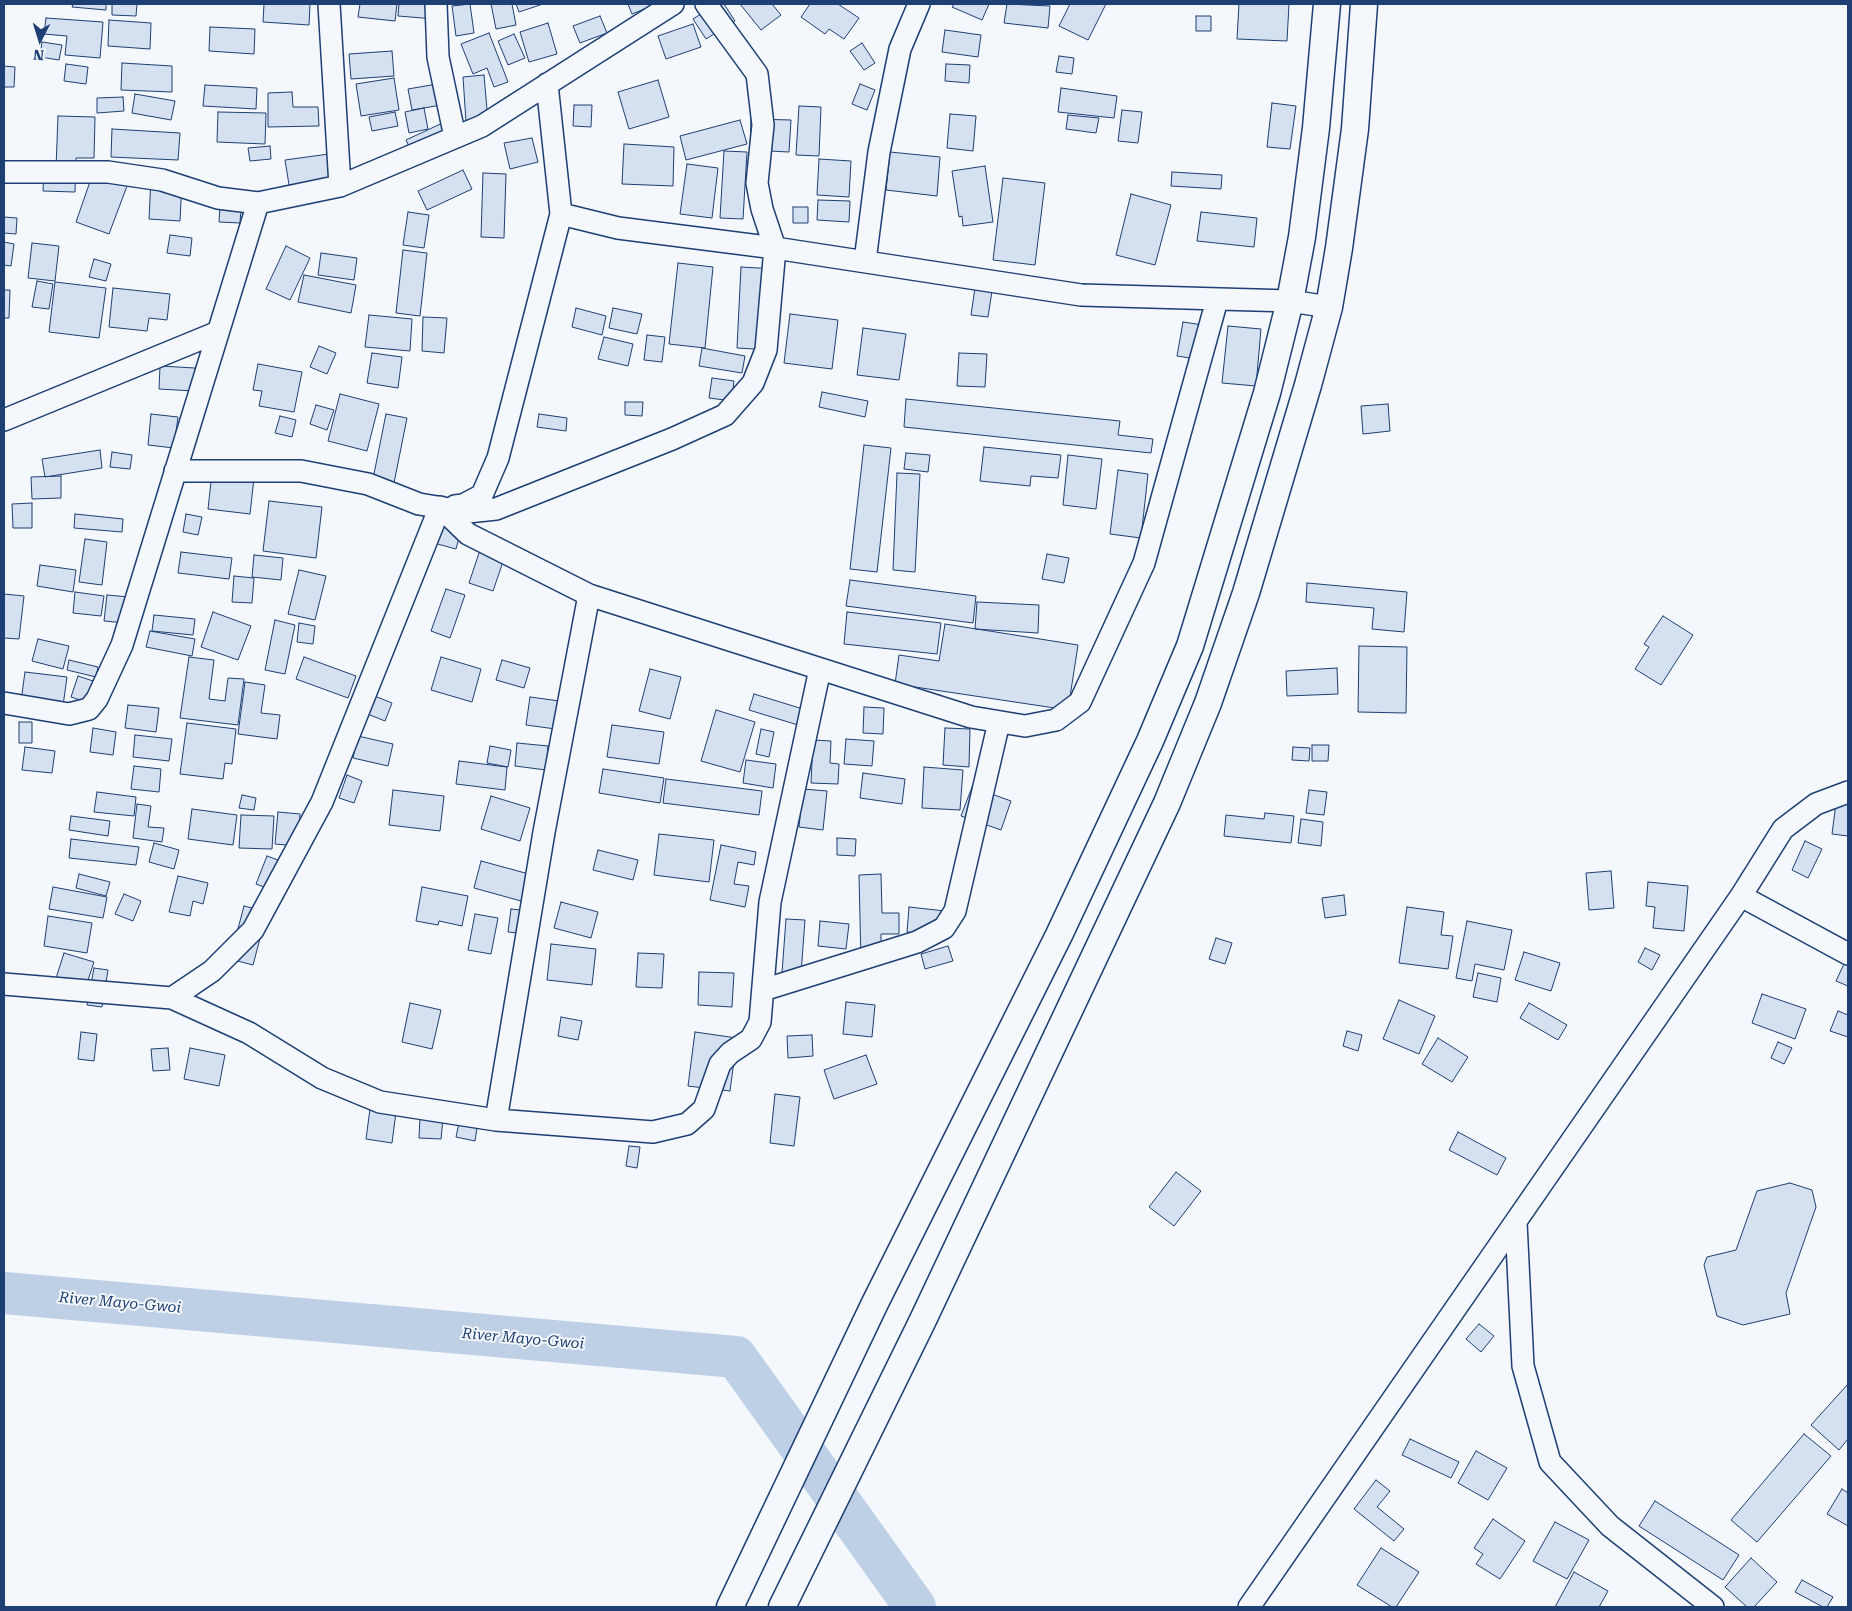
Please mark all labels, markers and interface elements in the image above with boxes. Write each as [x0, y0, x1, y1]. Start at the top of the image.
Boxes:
north arrow [15, 15, 65, 65]
text: N [33, 47, 45, 63]
water label: River Mayo-Gwoi [58, 1289, 182, 1317]
water label: River Mayo-Gwoi [461, 1325, 585, 1353]

